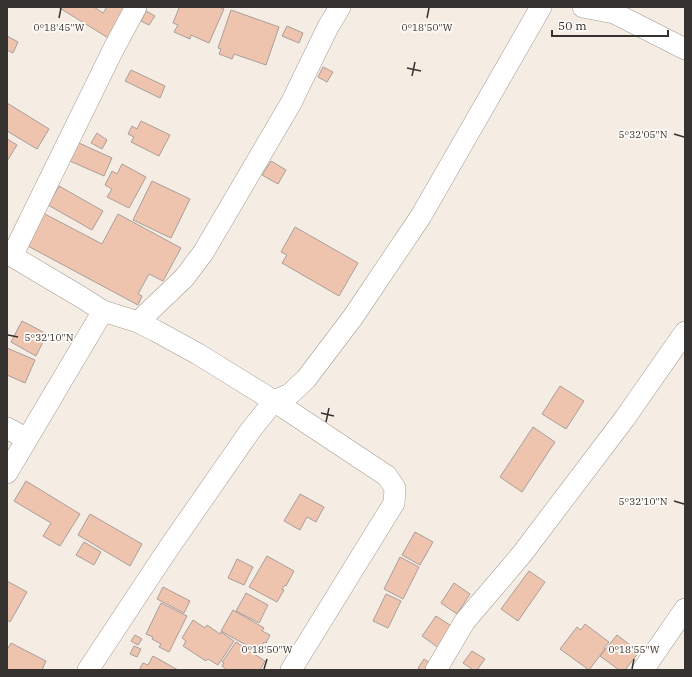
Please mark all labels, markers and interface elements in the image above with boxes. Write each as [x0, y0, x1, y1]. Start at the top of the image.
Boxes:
scale bar [552, 12, 668, 38]
text: 50 m [558, 18, 587, 33]
text: 0°18'45"W [33, 21, 85, 34]
text: 0°18'50"W [401, 21, 453, 34]
text: 5°32'05"N [619, 128, 668, 141]
text: 5°32'10"N [25, 331, 74, 344]
text: 5°32'10"N [619, 495, 668, 508]
text: 0°18'50"W [241, 643, 293, 656]
text: 0°18'55"W [608, 643, 660, 656]

